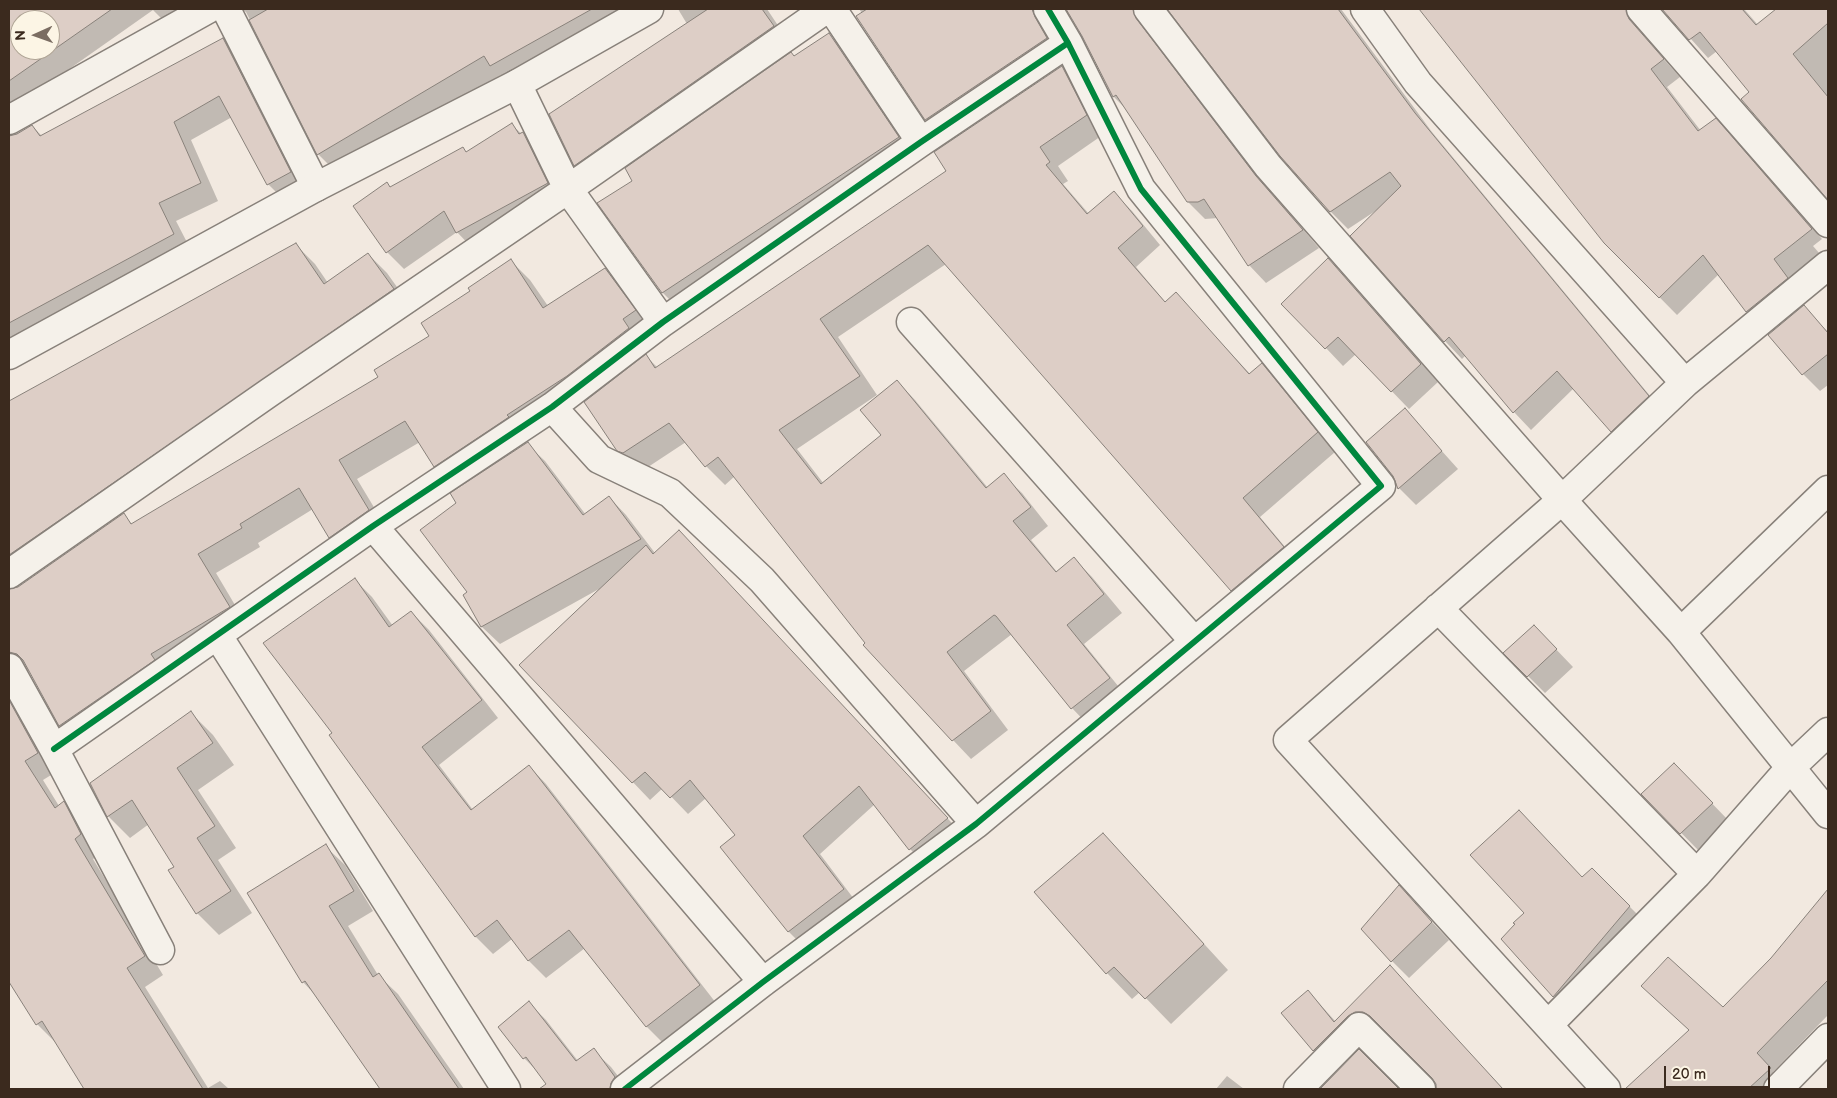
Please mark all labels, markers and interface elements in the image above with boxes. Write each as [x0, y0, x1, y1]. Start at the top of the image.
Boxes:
north arrow [10, 10, 60, 60]
text: N [12, 30, 29, 41]
scale bar [1667, 1056, 1773, 1088]
text: 20 m [1672, 1065, 1706, 1084]

